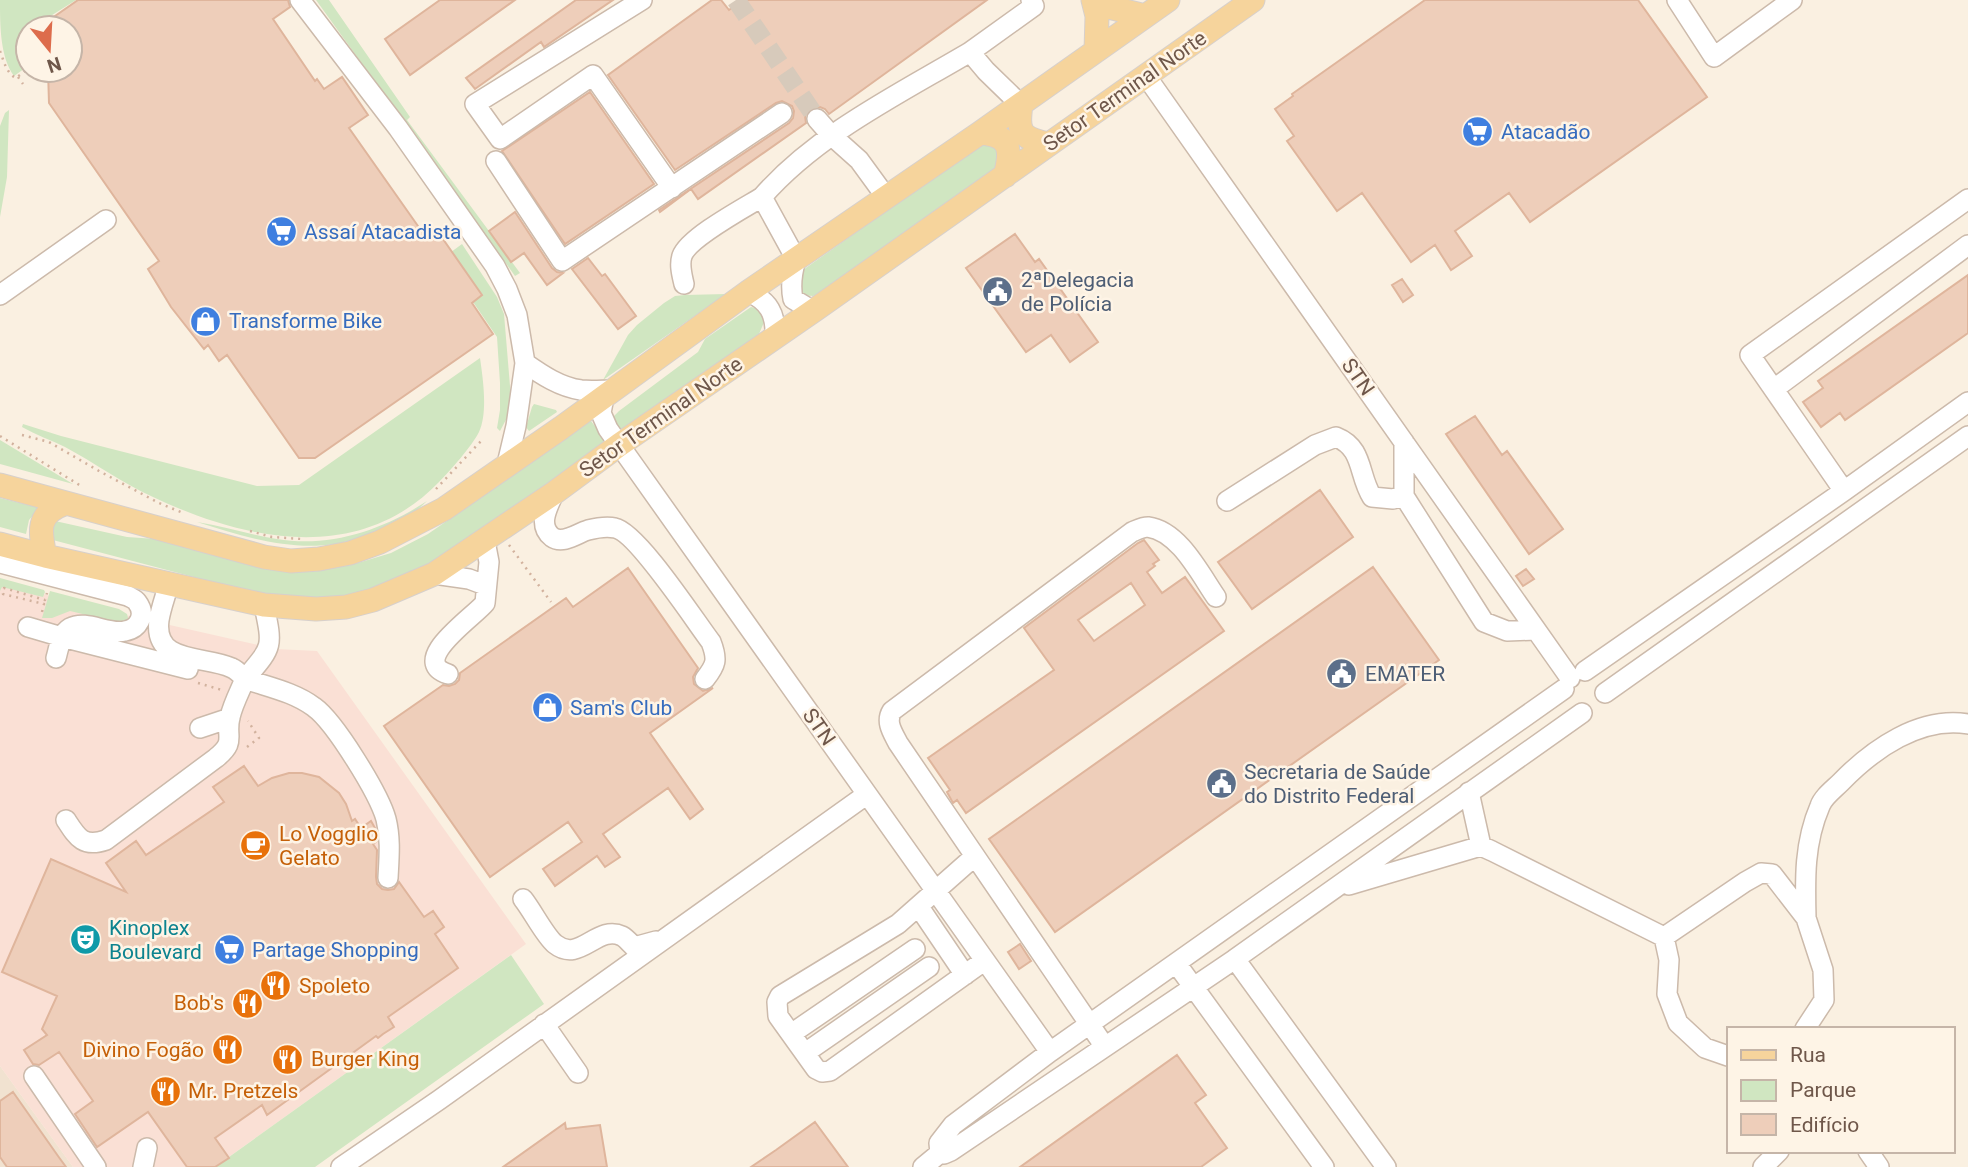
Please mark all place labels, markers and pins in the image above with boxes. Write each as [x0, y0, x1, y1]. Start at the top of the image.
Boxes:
supermarket icon: Atacadão [1461, 115, 1495, 149]
place label: Atacadão [1501, 120, 1590, 144]
supermarket icon: Assaí Atacadista [264, 215, 298, 249]
place label: Assaí Atacadista [304, 220, 462, 244]
place label: 2ªDelegacia de Polícia [1021, 268, 1134, 316]
public building icon: 2ªDelegacia de Polícia [981, 275, 1015, 309]
shop icon: Transforme Bike [189, 304, 223, 338]
place label: Transforme Bike [229, 309, 382, 333]
public building icon: EMATER [1325, 657, 1359, 691]
place label: EMATER [1365, 662, 1445, 686]
shop icon: Sam's Club [530, 691, 564, 725]
place label: Sam's Club [570, 696, 672, 720]
place label: Secretaria de Saúde do Distrito Federal [1244, 760, 1430, 808]
public building icon: Secretaria de Saúde do Distrito Federal [1204, 767, 1238, 801]
place label: Lo Vogglio Gelato [279, 822, 378, 870]
cafe icon: Lo Vogglio Gelato [239, 829, 273, 863]
place label: Kinoplex Boulevard [109, 916, 202, 964]
theatre icon: Kinoplex Boulevard [69, 923, 103, 957]
supermarket icon: Partage Shopping [212, 933, 246, 967]
place label: Partage Shopping [252, 938, 419, 962]
restaurant icon: Spoleto [259, 969, 293, 1003]
place label: Spoleto [299, 974, 370, 998]
restaurant icon: Bob's [230, 986, 264, 1020]
place label: Bob's [174, 991, 224, 1015]
restaurant icon: Divino Fogão [210, 1033, 244, 1067]
place label: Divino Fogão [82, 1038, 204, 1062]
restaurant icon: Burger King [271, 1042, 305, 1076]
place label: Burger King [311, 1047, 420, 1071]
restaurant icon: Mr. Pretzels [148, 1074, 182, 1108]
place label: Mr. Pretzels [188, 1079, 298, 1103]

